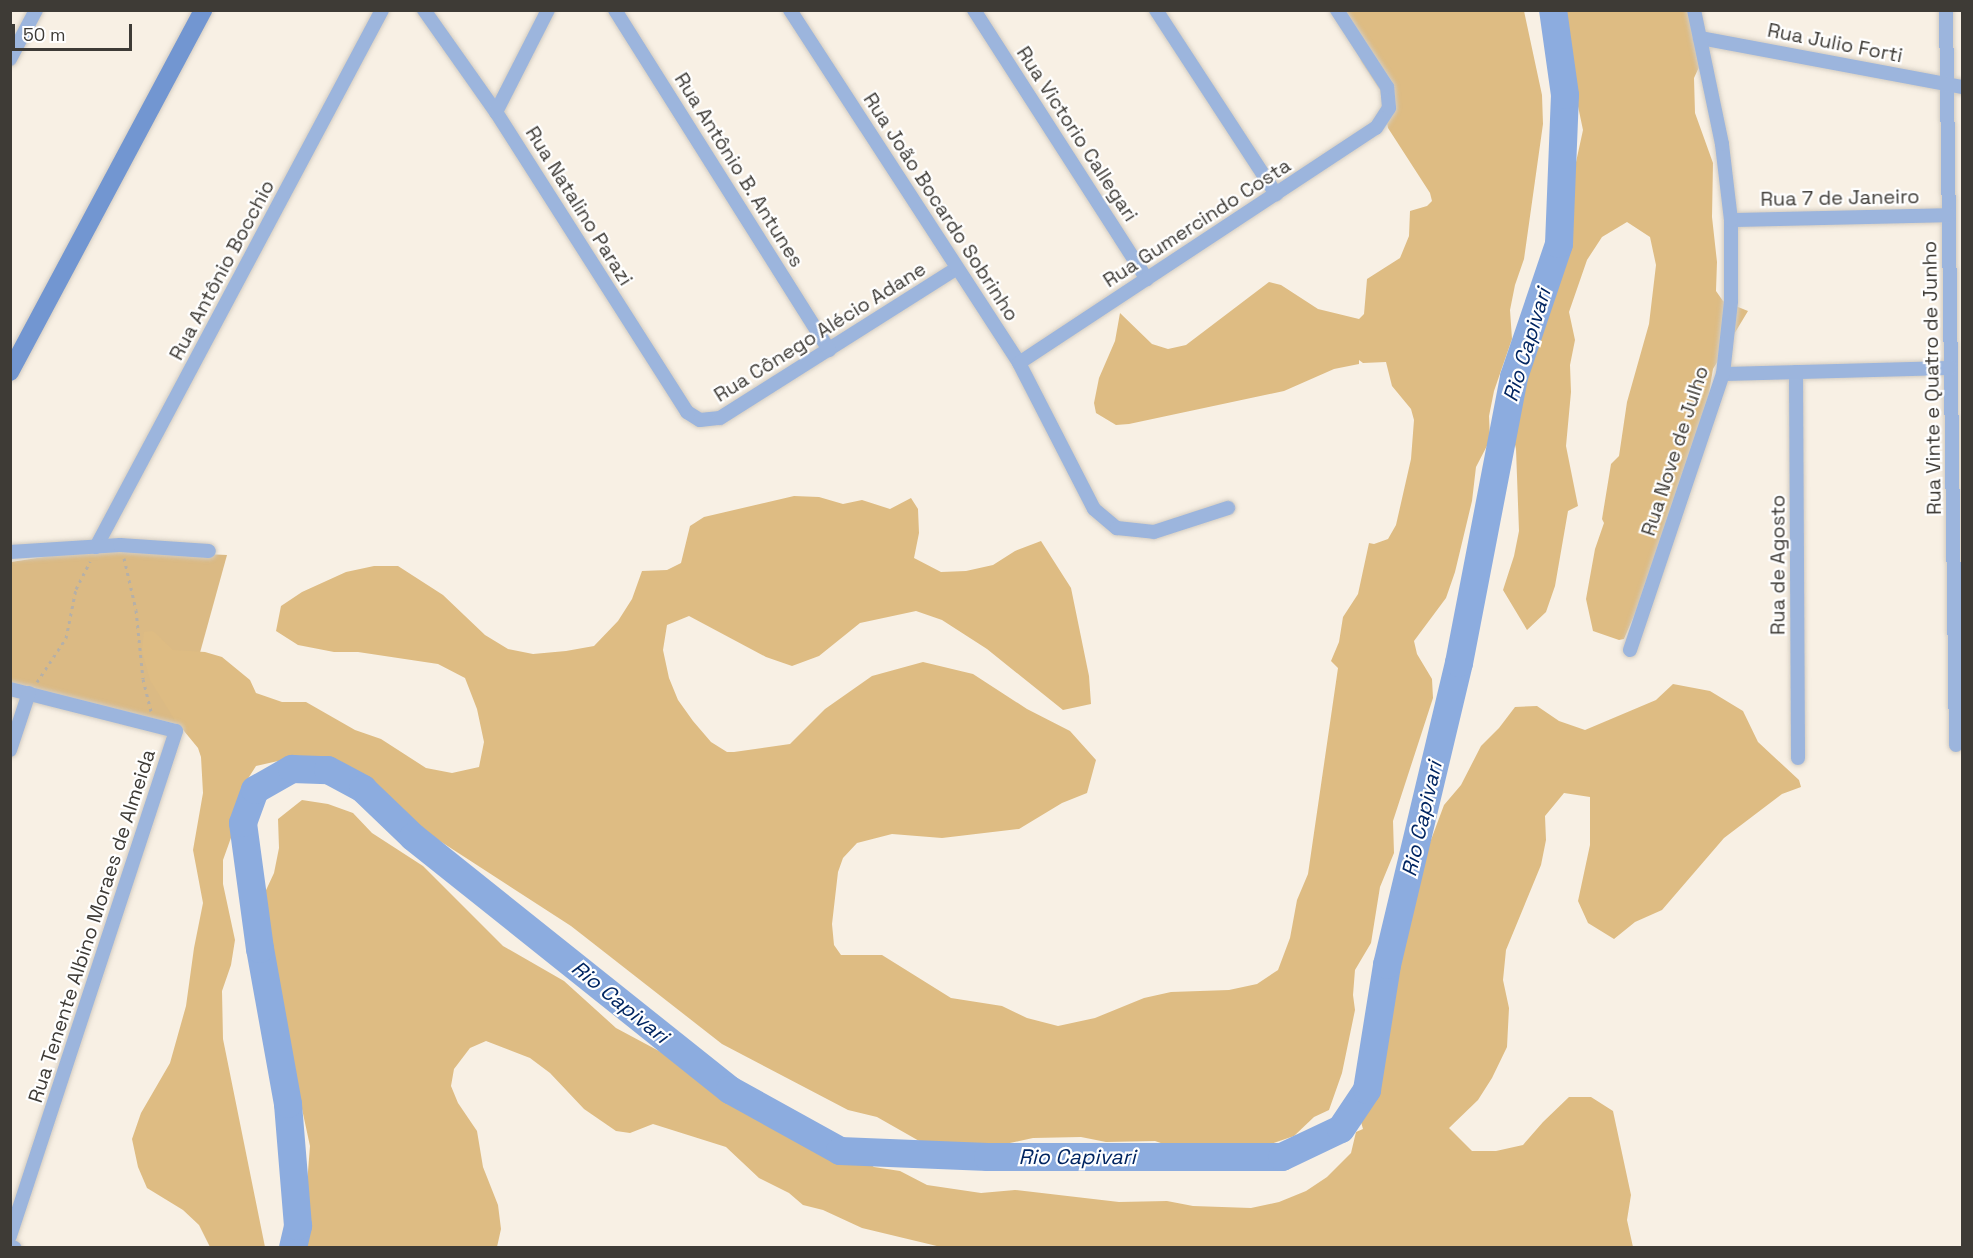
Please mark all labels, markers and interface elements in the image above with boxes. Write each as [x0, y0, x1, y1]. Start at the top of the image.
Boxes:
scale bar [15, 12, 135, 50]
street label: Rua Julio Forti [1765, 18, 1905, 68]
text: 50 m [23, 23, 65, 46]
street label: Rua Victorio Callegari [1011, 42, 1143, 226]
street label: Rua Antônio B. Antunes [669, 68, 809, 272]
street label: Rua João Bocardo Sobrinho [858, 88, 1024, 326]
street label: Rua Natalino Parazi [520, 122, 638, 290]
street label: Rua Gumercindo Costa [1099, 153, 1295, 293]
street label: Rua Antônio Bocchio [164, 176, 280, 364]
street label: Rua 7 de Janeiro [1760, 185, 1920, 211]
street label: Rua Vinte e Quatro de Junho [1918, 241, 1946, 515]
street label: Rua Cônego Alécio Adane [709, 257, 931, 407]
water label: Rio Capivari [1498, 285, 1556, 405]
street label: Rua Nove de Julho [1636, 363, 1714, 539]
street label: Rua de Agosto [1766, 495, 1790, 635]
street label: Rua Tenente Albino Moraes de Almeida [23, 746, 161, 1106]
water label: Rio Capivari [1397, 759, 1447, 879]
water label: Rio Capivari [567, 955, 673, 1049]
water label: Rio Capivari [1018, 1144, 1136, 1170]

